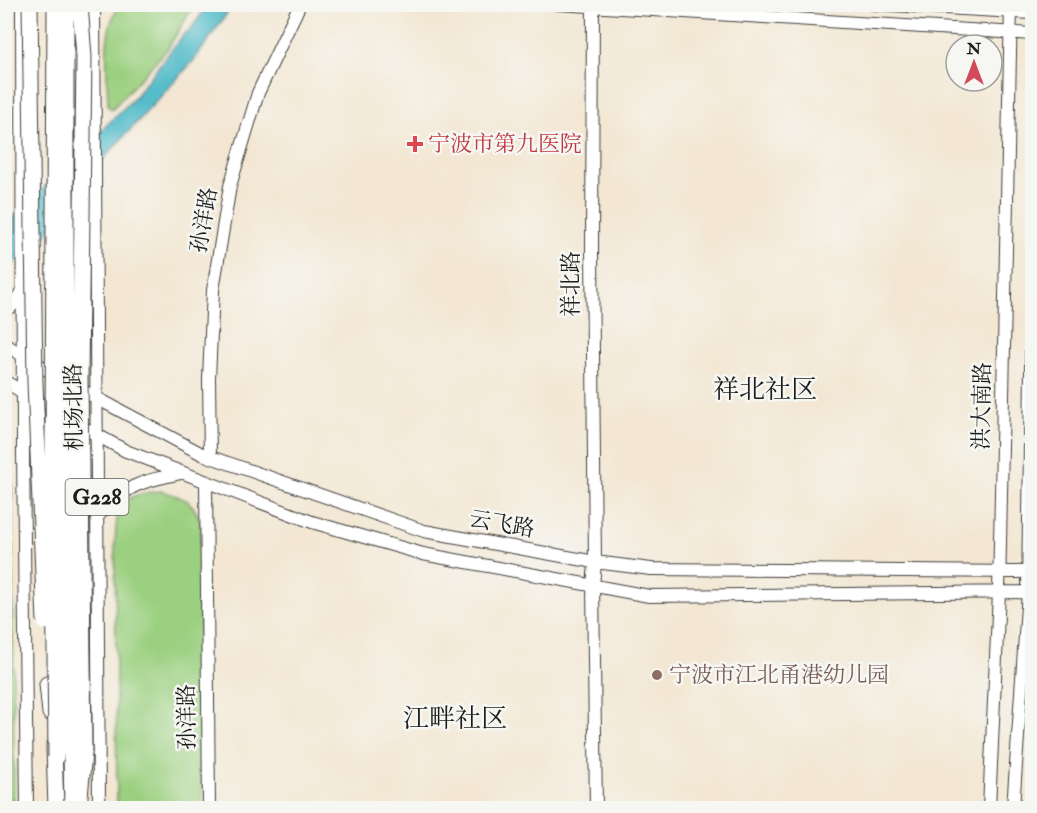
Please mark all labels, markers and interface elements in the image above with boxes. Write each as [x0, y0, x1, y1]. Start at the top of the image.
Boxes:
north arrow [944, 33, 1004, 93]
text: N [966, 39, 982, 59]
place label: 宁波市第九医院 [428, 130, 582, 158]
marker: 宁波市第九医院 [406, 135, 424, 153]
street label: 孙洋路 [184, 185, 224, 255]
street label: 祥北路 [557, 251, 585, 317]
street label: 洪大南路 [967, 362, 997, 450]
street label: 机场北路 [59, 363, 89, 451]
district label: 祥北社区 [713, 374, 817, 406]
road number: G228 [66, 479, 128, 515]
street label: 云飞路 [467, 504, 537, 544]
place label: 宁波市江北甬港幼儿园 [669, 661, 889, 689]
marker: 宁波市江北甬港幼儿园 [650, 668, 664, 682]
street label: 孙洋路 [172, 684, 202, 750]
district label: 江畔社区 [403, 703, 507, 735]

